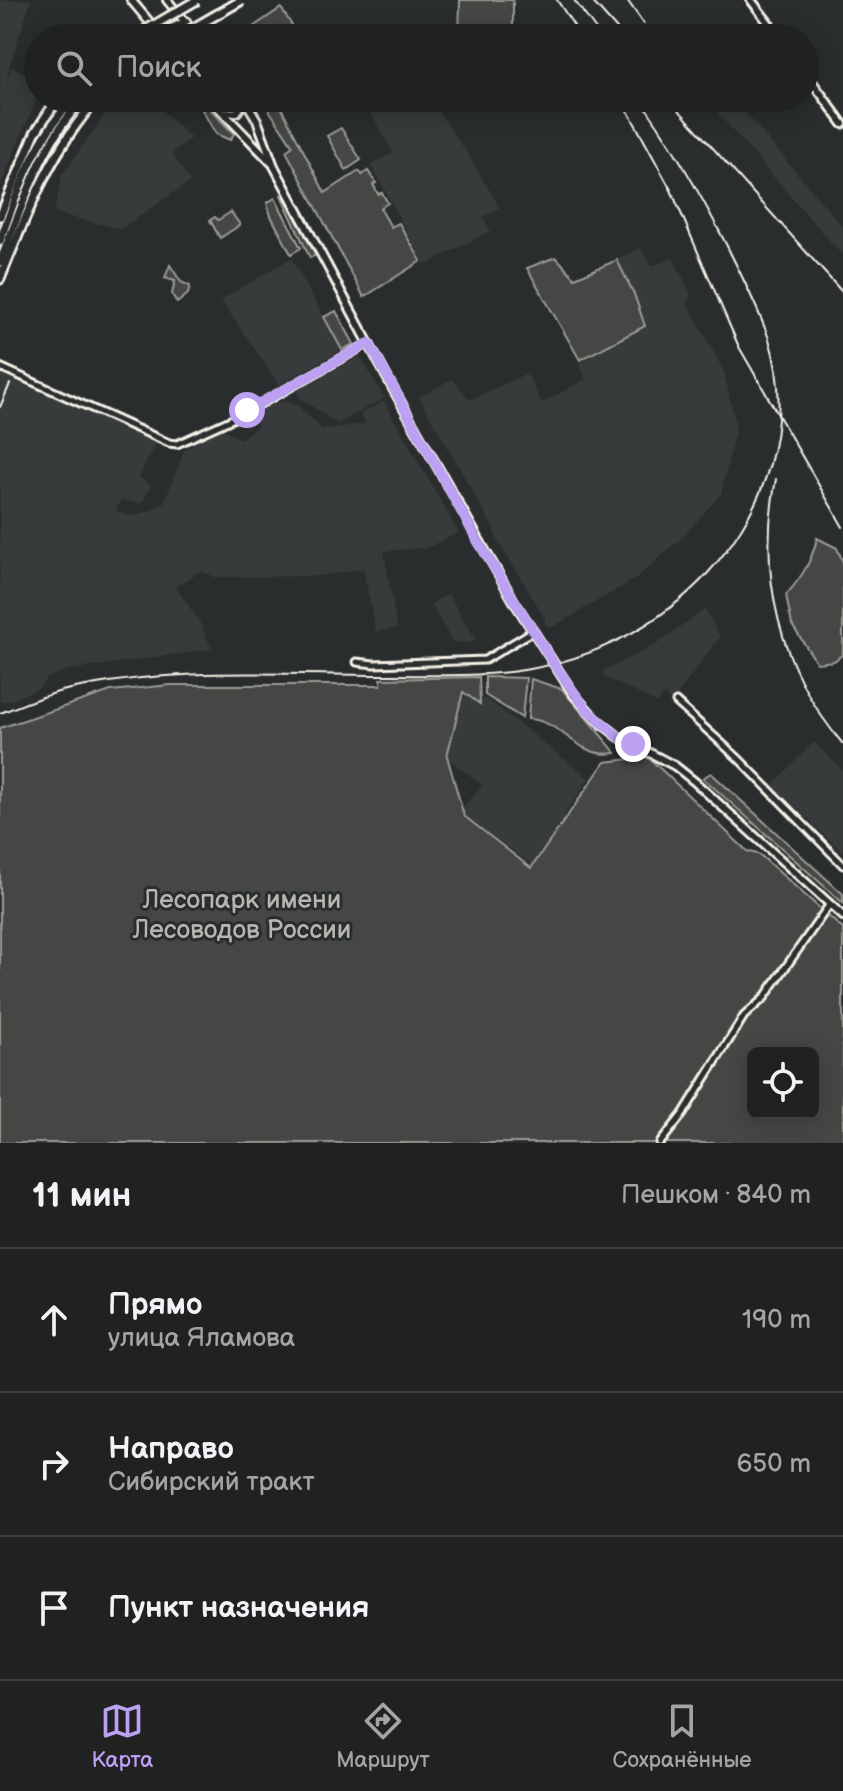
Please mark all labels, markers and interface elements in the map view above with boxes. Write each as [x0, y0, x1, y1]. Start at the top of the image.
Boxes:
search box [24, 24, 819, 112]
icon: search [52, 46, 96, 90]
text: Поиск [116, 50, 202, 86]
route start [229, 392, 265, 428]
route end [615, 726, 651, 762]
park label: Лесопарк имени Лесоводов России [132, 885, 351, 946]
map controls [747, 1047, 819, 1119]
button: locate [747, 1047, 819, 1119]
text: 11 мин [32, 1175, 131, 1216]
text: Пешком · 840 m [621, 1180, 811, 1211]
text: Прямо [108, 1287, 202, 1323]
icon: ahead [32, 1298, 76, 1342]
text: 190 m [742, 1305, 811, 1336]
text: улица Яламова [108, 1323, 295, 1354]
text: Направо [108, 1431, 234, 1467]
icon: right [32, 1442, 76, 1486]
text: 650 m [736, 1449, 811, 1480]
text: Сибирский тракт [108, 1467, 315, 1498]
icon: arrive [32, 1586, 76, 1630]
text: Пункт назначения [108, 1590, 369, 1626]
tab: Карта [91, 1699, 153, 1774]
tab: Маршрут [336, 1699, 430, 1774]
tab: Сохранённые [613, 1699, 752, 1774]

